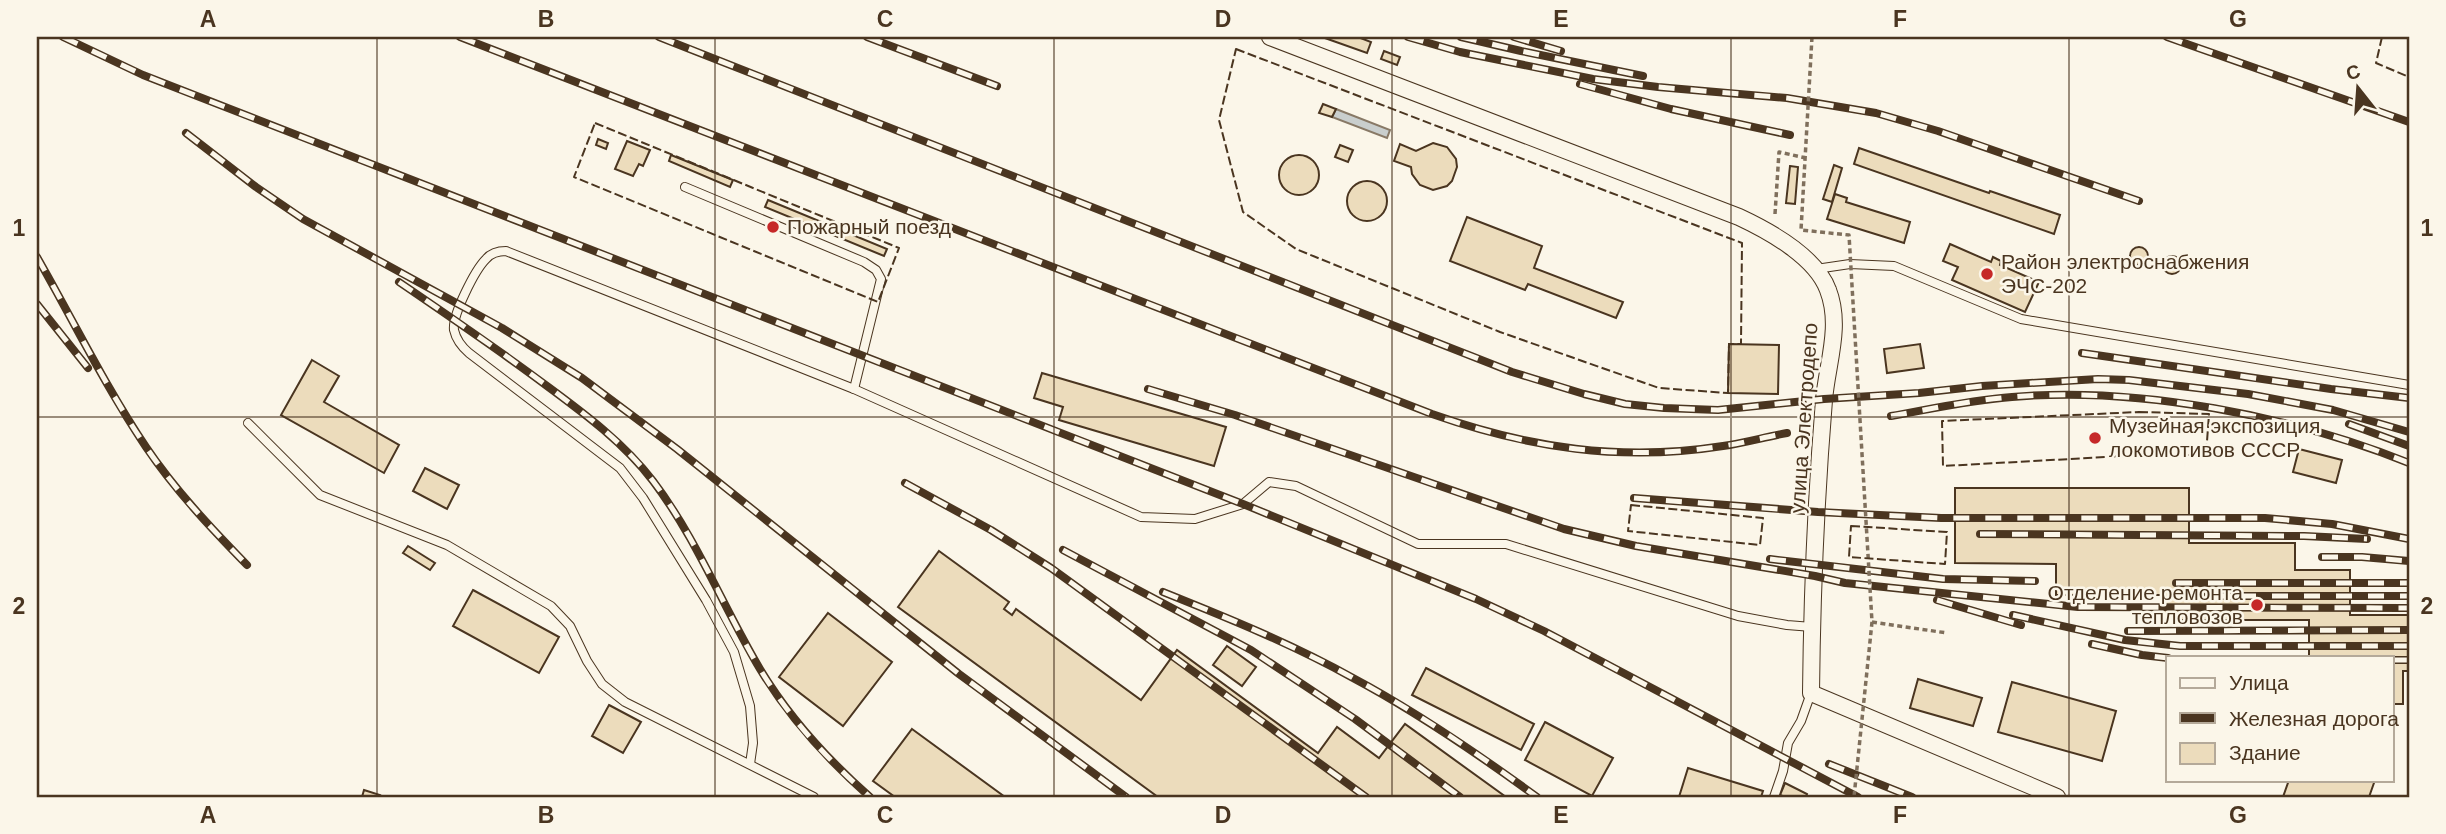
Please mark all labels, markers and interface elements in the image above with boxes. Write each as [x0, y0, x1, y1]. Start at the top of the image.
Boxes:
text: A [200, 6, 216, 32]
text: B [538, 6, 554, 32]
text: C [877, 6, 893, 32]
text: D [1215, 6, 1231, 32]
text: E [1553, 6, 1569, 32]
text: F [1893, 6, 1907, 32]
text: G [2229, 6, 2247, 32]
north arrow [2324, 52, 2394, 122]
text: С [2344, 60, 2363, 84]
text: 1 [13, 215, 26, 241]
place label: Пожарный поезд [787, 215, 951, 238]
text: 1 [2421, 215, 2434, 241]
marker: Пожарный поезд [765, 219, 781, 235]
place label: Район электроснабжения ЭЧС-202 [2001, 250, 2249, 297]
marker: Район электроснабжения ЭЧС-202 [1979, 266, 1995, 282]
street label: улица Электродепо [1785, 322, 1822, 514]
place label: Музейная экспозиция локомотивов СССР [2109, 414, 2320, 461]
marker: Музейная экспозиция локомотивов СССР [2087, 430, 2103, 446]
place label: Отделение ремонта тепловозов [2048, 581, 2243, 628]
text: 2 [13, 593, 25, 619]
text: 2 [2421, 593, 2433, 619]
marker: Отделение ремонта тепловозов [2249, 597, 2265, 613]
legend [2166, 656, 2394, 782]
text: Улица [2229, 671, 2289, 694]
text: Железная дорога [2229, 707, 2399, 730]
text: Здание [2229, 741, 2301, 764]
text: A [200, 802, 216, 828]
text: B [538, 802, 554, 828]
text: C [877, 802, 893, 828]
text: D [1215, 802, 1231, 828]
text: E [1553, 802, 1569, 828]
text: F [1893, 802, 1907, 828]
text: G [2229, 802, 2247, 828]

